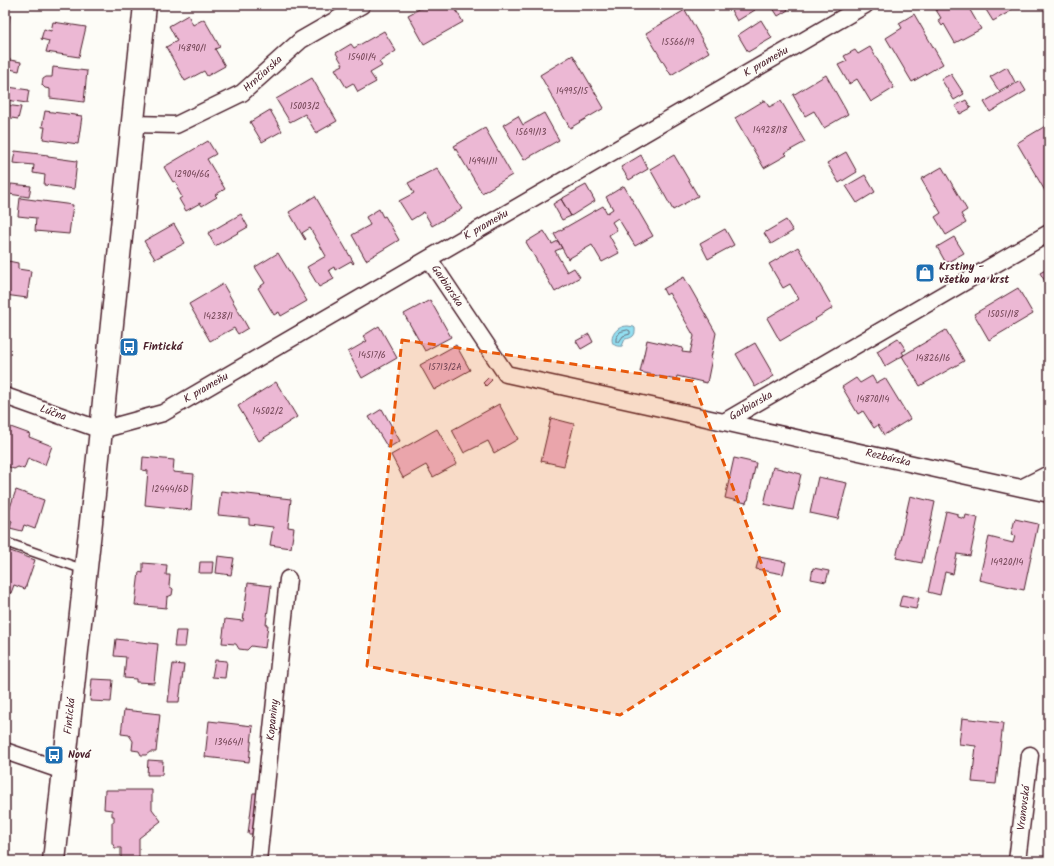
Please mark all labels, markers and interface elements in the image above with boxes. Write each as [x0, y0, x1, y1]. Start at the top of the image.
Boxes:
house number: 15566/19 [662, 35, 695, 50]
house number: 14890/1 [178, 41, 206, 56]
street label: K prameňu [740, 41, 793, 82]
house number: 15401/4 [348, 50, 376, 65]
street label: Hrnčiarska [239, 51, 287, 97]
house number: 14995/15 [556, 84, 589, 99]
house number: 15003/2 [290, 99, 320, 114]
house number: 14928/18 [753, 123, 788, 138]
house number: 15691/13 [515, 125, 547, 140]
house number: 14941/11 [469, 154, 498, 169]
house number: 12904/6G [174, 167, 210, 182]
street label: K prameňu [460, 204, 513, 245]
place label: Krstiny - všetko na krst [939, 258, 1010, 289]
street label: Garbiarska [426, 261, 468, 311]
shop icon: Krstiny - všetko na krst [914, 262, 936, 284]
house number: 15051/18 [987, 307, 1019, 322]
house number: 14238/1 [203, 309, 233, 324]
bus stop icon: Fintická [118, 336, 140, 358]
place label: Fintická [143, 338, 184, 356]
house number: 14517/6 [358, 348, 386, 363]
house number: 14826/16 [916, 351, 950, 366]
house number: 15713/2A [428, 360, 462, 375]
street label: K prameňu [180, 367, 233, 408]
street label: Garbiarska [726, 386, 776, 426]
house number: 14870/14 [857, 392, 889, 407]
street label: Lúčna [37, 400, 69, 426]
house number: 14502/2 [253, 404, 283, 419]
street label: Rezbárska [864, 444, 912, 472]
house number: 12444/6D [152, 482, 189, 497]
house number: 14920/14 [991, 555, 1023, 570]
street label: Fintická [59, 695, 81, 735]
street label: Kopaniny [262, 698, 284, 742]
house number: 13464/1 [215, 735, 244, 750]
bus stop icon: Nová [43, 744, 65, 766]
place label: Nová [68, 746, 92, 764]
street label: Vranovská [1012, 783, 1036, 832]

